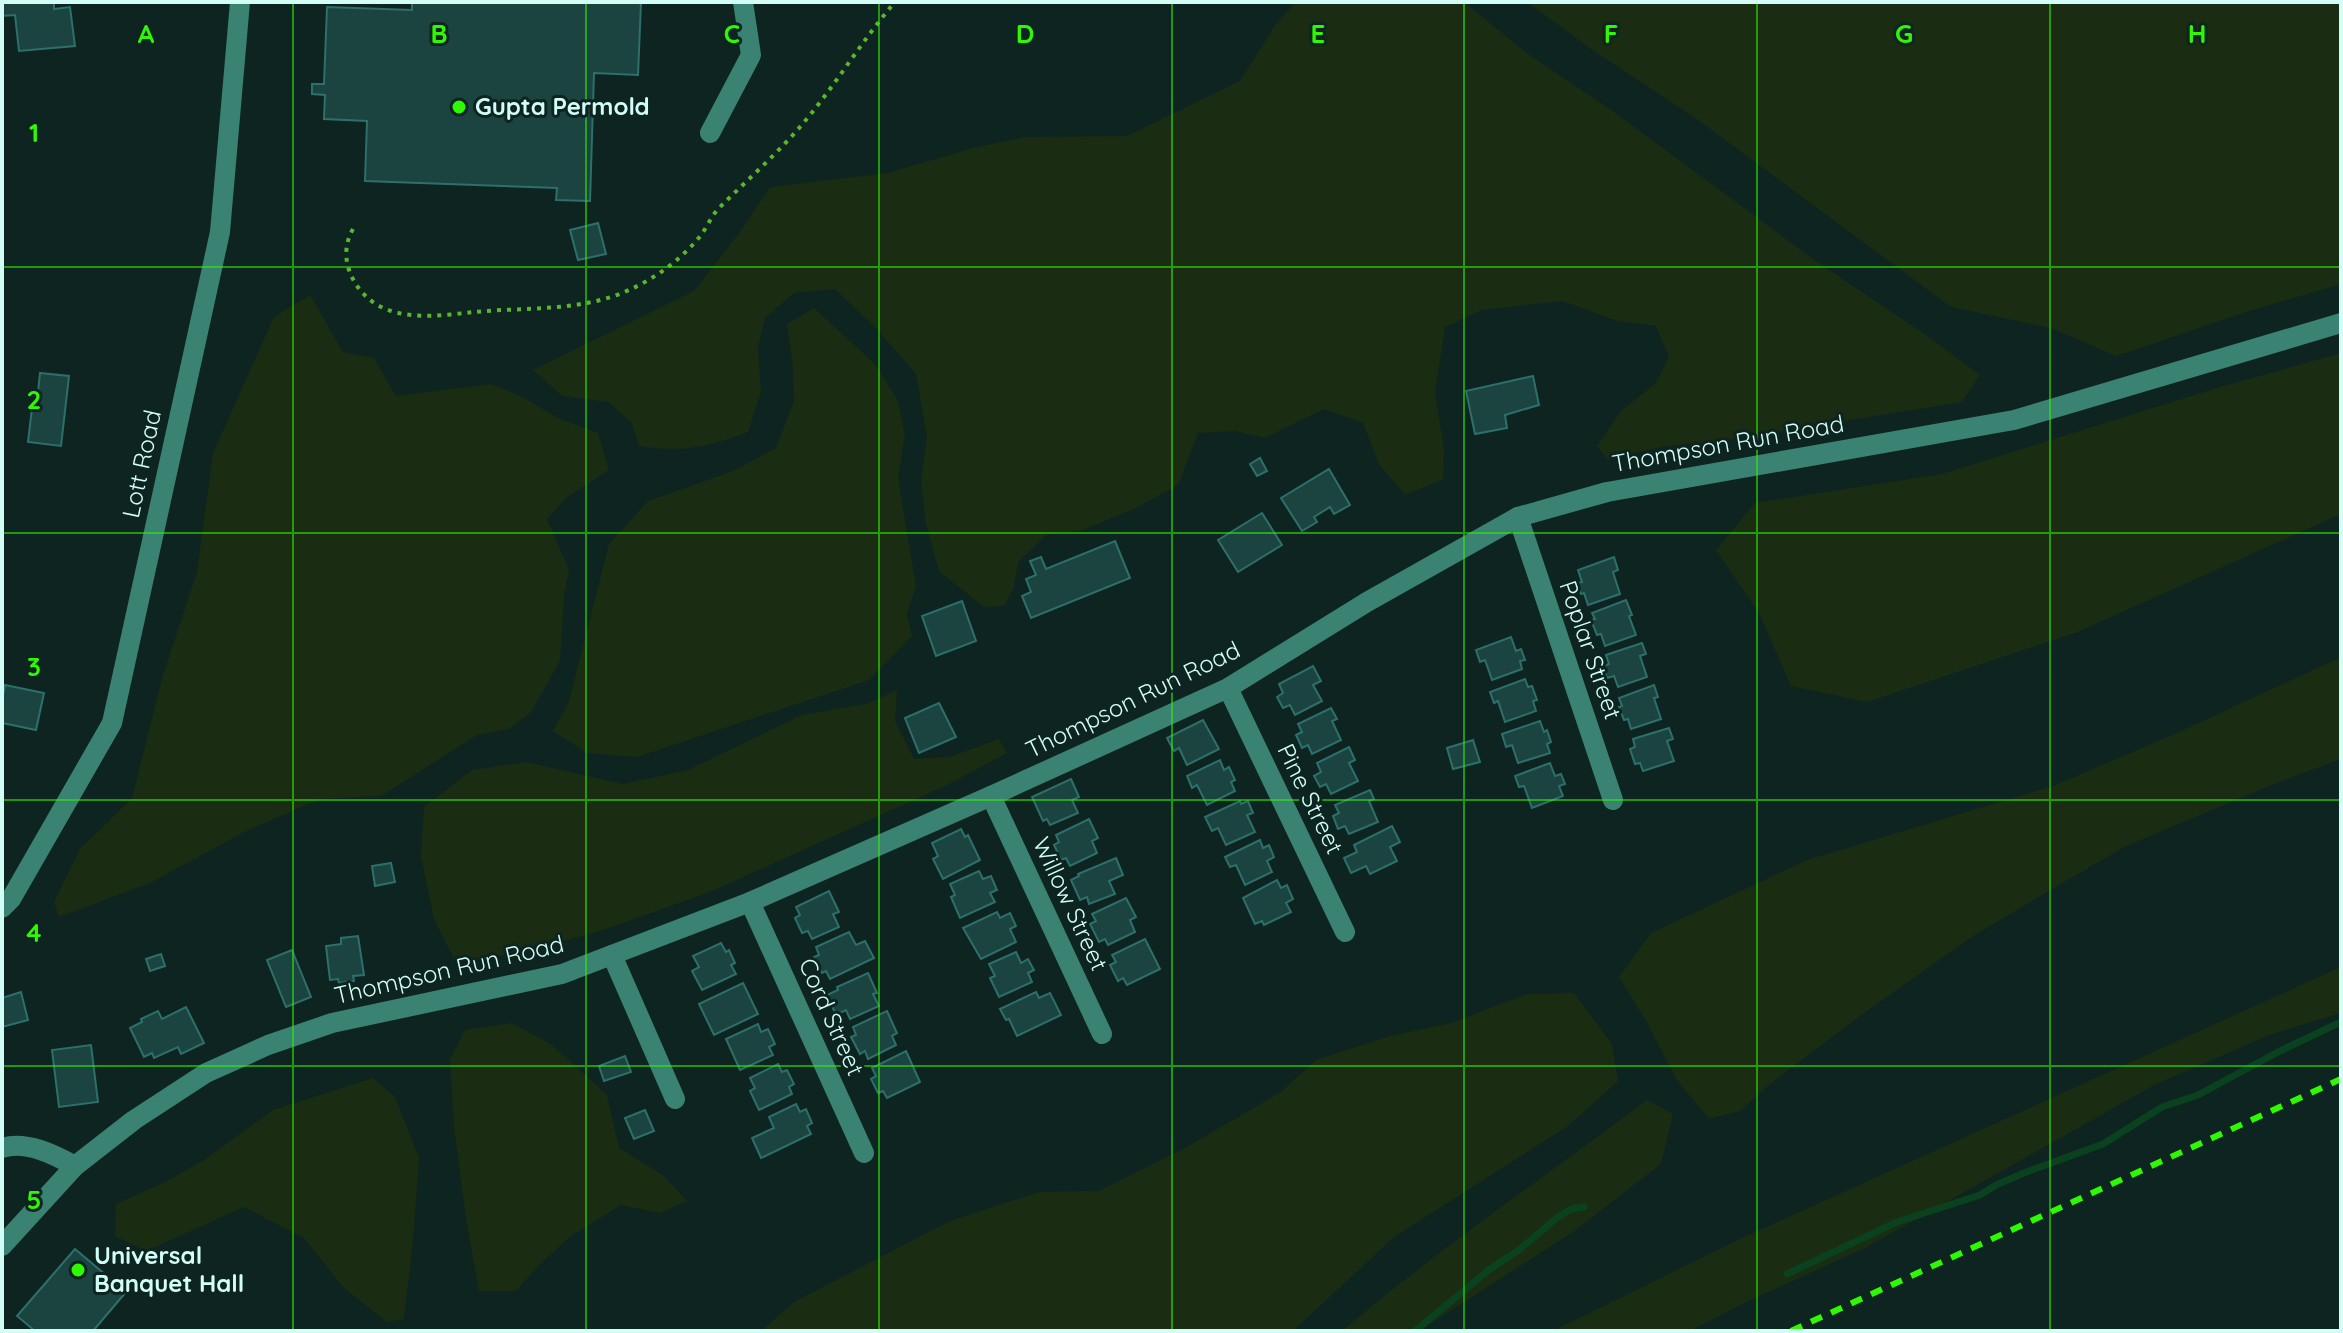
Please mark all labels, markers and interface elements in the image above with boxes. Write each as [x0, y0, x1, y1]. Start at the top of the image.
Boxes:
text: A [138, 17, 155, 50]
text: B [430, 17, 448, 50]
text: C [724, 17, 740, 50]
text: D [1016, 17, 1034, 50]
text: E [1311, 17, 1325, 50]
text: F [1604, 17, 1618, 50]
text: G [1895, 17, 1913, 50]
text: H [2188, 17, 2206, 50]
place label: Gupta Permold [475, 91, 650, 121]
marker: Gupta Permold [450, 98, 468, 116]
text: 1 [29, 116, 39, 149]
text: 2 [27, 383, 41, 416]
street label: Lott Road [115, 407, 167, 521]
street label: Thompson Run Road [1610, 408, 1846, 478]
street label: Poplar Street [1553, 576, 1629, 723]
street label: Thompson Run Road [1021, 634, 1245, 764]
text: 3 [27, 650, 41, 683]
street label: Pine Street [1271, 738, 1350, 859]
street label: Willow Street [1027, 832, 1115, 975]
text: 4 [26, 916, 42, 949]
street label: Thompson Run Road [331, 928, 566, 1010]
street label: Cord Street [793, 953, 871, 1080]
text: 5 [27, 1183, 41, 1216]
place label: Universal Banquet Hall [94, 1240, 244, 1298]
marker: Universal Banquet Hall [69, 1261, 87, 1279]

